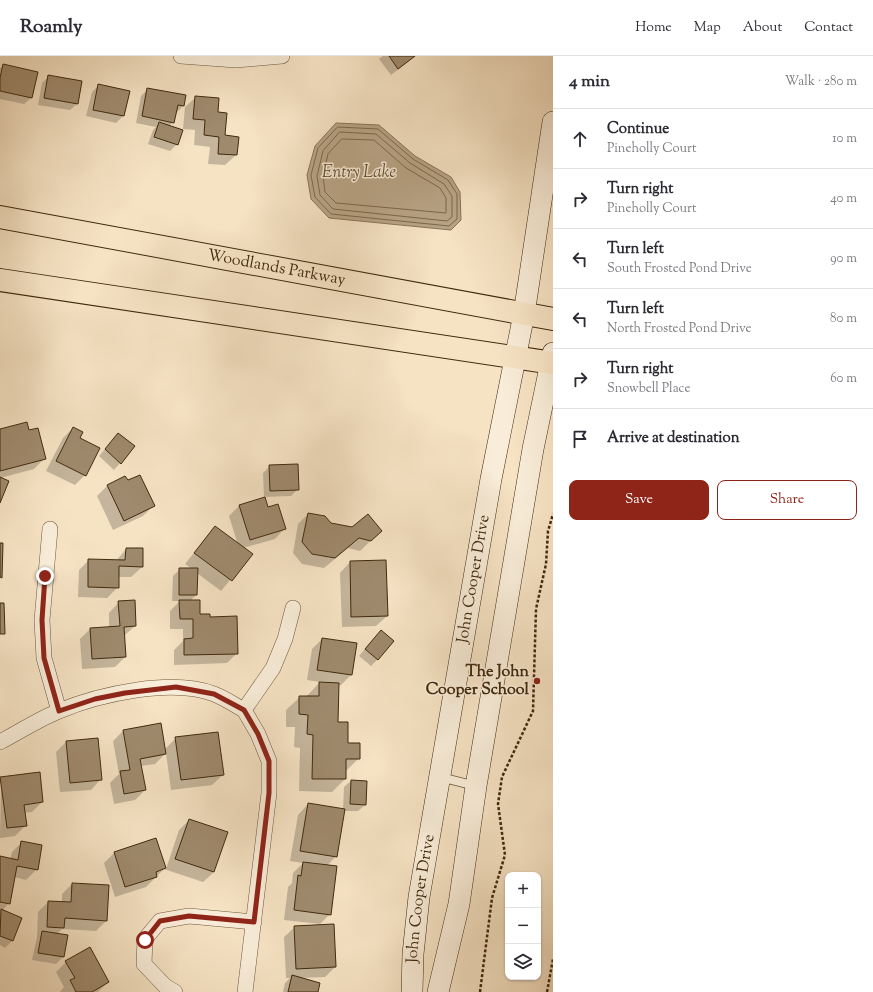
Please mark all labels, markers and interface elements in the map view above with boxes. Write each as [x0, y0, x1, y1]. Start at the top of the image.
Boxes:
text: Roamly [20, 14, 83, 41]
text: Home [635, 18, 672, 38]
text: Map [694, 18, 721, 38]
text: About [743, 18, 782, 38]
text: Contact [804, 18, 853, 38]
text: 4 min [569, 70, 610, 94]
text: Walk · 280 m [785, 73, 857, 91]
text: Continue [607, 119, 669, 140]
icon: ahead [569, 128, 591, 150]
text: 10 m [832, 130, 857, 148]
text: Pineholly Court [607, 140, 696, 158]
water label: Entry Lake [322, 161, 396, 185]
text: Turn right [607, 179, 673, 200]
icon: right [569, 188, 591, 210]
text: 40 m [830, 190, 857, 208]
text: Pineholly Court [607, 200, 696, 218]
text: Turn left [607, 239, 664, 260]
street label: Woodlands Parkway [205, 244, 347, 292]
icon: left [569, 248, 591, 270]
text: 90 m [830, 250, 857, 268]
text: South Frosted Pond Drive [607, 260, 752, 278]
text: Turn left [607, 299, 664, 320]
icon: left [569, 308, 591, 330]
text: 80 m [830, 310, 857, 328]
text: North Frosted Pond Drive [607, 320, 752, 338]
text: Turn right [607, 359, 673, 380]
icon: right [569, 368, 591, 390]
text: 60 m [830, 370, 857, 388]
text: Snowbell Place [607, 380, 690, 398]
icon: arrive [569, 428, 591, 450]
text: Arrive at destination [607, 428, 740, 449]
button: Save [569, 480, 709, 520]
button: Share [717, 480, 857, 520]
street label: John Cooper Drive [451, 513, 496, 646]
route end [36, 567, 54, 585]
place label: The John Cooper School [426, 661, 530, 702]
marker: The John Cooper School [532, 676, 542, 686]
street label: John Cooper Drive [401, 832, 441, 964]
map controls [505, 872, 541, 980]
button: + [505, 872, 541, 908]
button: − [505, 908, 541, 944]
route start [136, 931, 154, 949]
button: layers [505, 944, 541, 980]

